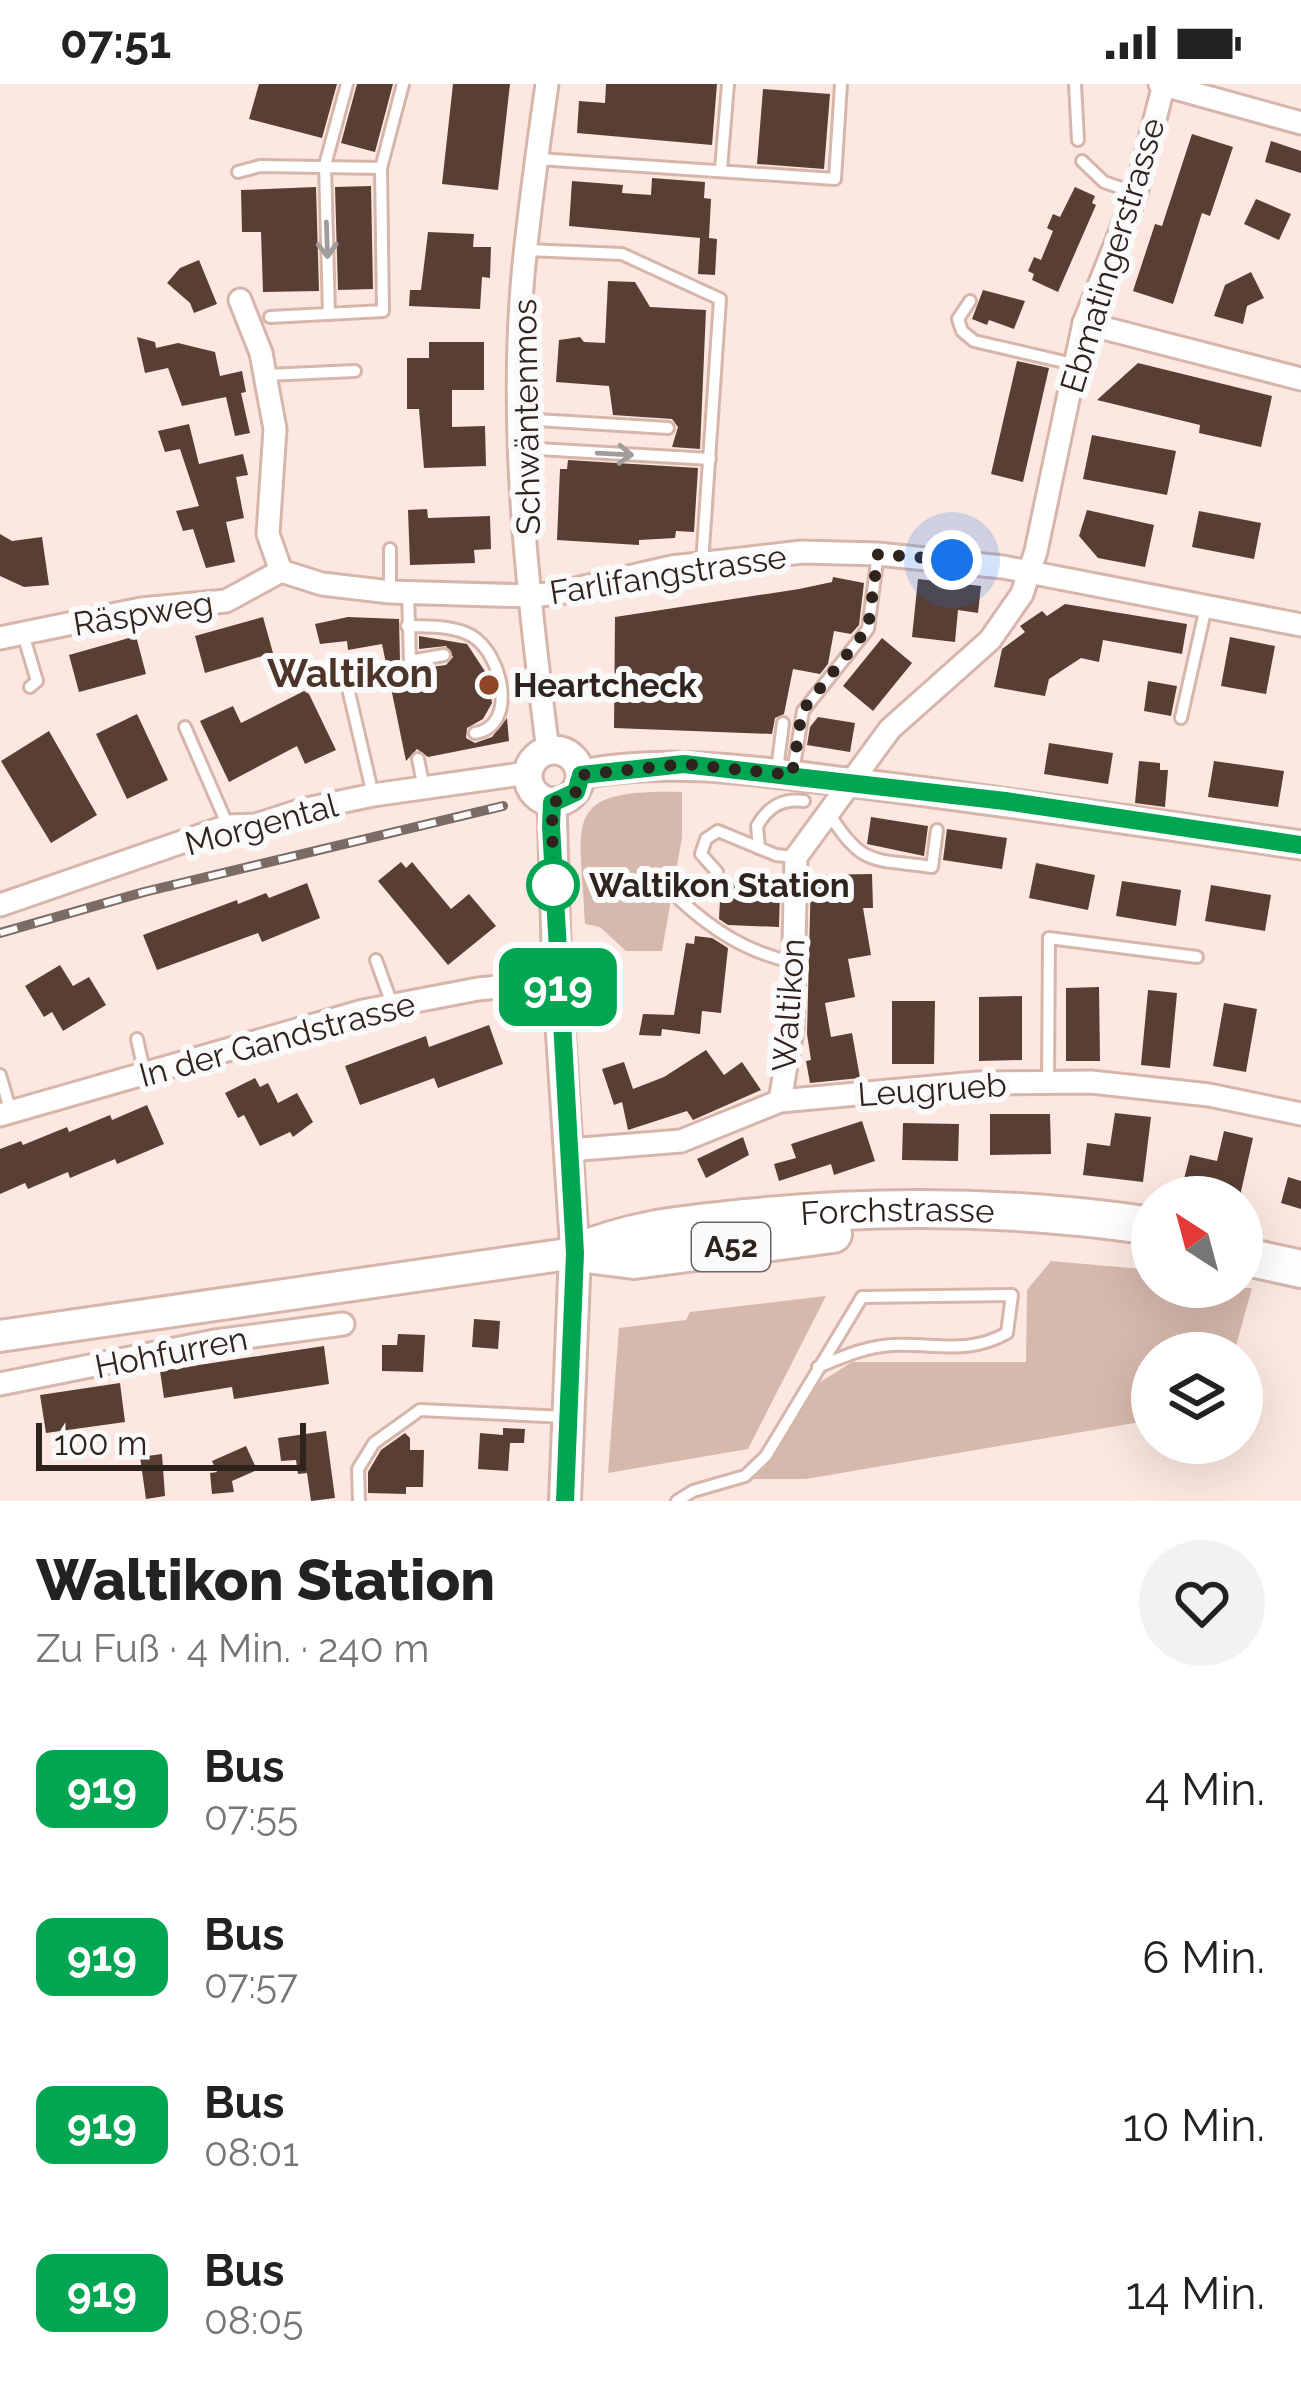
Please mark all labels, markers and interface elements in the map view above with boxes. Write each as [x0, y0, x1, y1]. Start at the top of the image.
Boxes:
text: 07:51 [60, 16, 171, 69]
street label: Ebmatingerstrasse [1052, 113, 1173, 397]
one-way arrow [315, 220, 338, 259]
street label: Schwäntenmos [505, 299, 548, 535]
one-way arrow [595, 442, 634, 465]
your location [922, 530, 982, 590]
street label: Farlifangstrasse [547, 537, 789, 612]
street label: Räspweg [70, 583, 216, 644]
district label: Waltikon [267, 650, 433, 696]
place label: Heartcheck [513, 666, 697, 705]
marker: Heartcheck [476, 672, 502, 698]
street label: Morgental [181, 785, 343, 864]
marker: Waltikon Station [528, 860, 578, 910]
place label: Waltikon Station [589, 866, 850, 905]
street label: Waltikon [764, 937, 813, 1073]
line badge: 919 [489, 948, 627, 1026]
text: 919 [523, 962, 593, 1011]
street label: In der Gandstrasse [135, 984, 419, 1095]
street label: Leugrueb [856, 1065, 1008, 1114]
north arrow [1131, 1176, 1263, 1308]
map controls [1131, 1176, 1263, 1464]
street label: Forchstrasse [799, 1190, 995, 1233]
road number: A52 [692, 1223, 770, 1271]
street label: Hohfurren [92, 1319, 251, 1386]
button: layers [1131, 1332, 1263, 1464]
scale bar [36, 1417, 306, 1470]
text: 100 m [54, 1424, 147, 1463]
button: heart [1139, 1540, 1265, 1666]
text: Waltikon Station [36, 1546, 495, 1613]
text: Zu Fuß · 4 Min. · 240 m [36, 1625, 429, 1671]
text: Bus [204, 1740, 285, 1793]
text: 4 Min. [1145, 1763, 1265, 1816]
text: 919 [67, 1764, 137, 1813]
text: 07:55 [204, 1793, 298, 1839]
text: Bus [204, 1908, 285, 1961]
text: 6 Min. [1142, 1931, 1265, 1984]
text: 919 [67, 1932, 137, 1981]
text: 07:57 [204, 1961, 298, 2007]
text: Bus [204, 2076, 285, 2129]
text: 10 Min. [1123, 2099, 1265, 2152]
text: 919 [67, 2100, 137, 2149]
text: 08:01 [204, 2129, 299, 2175]
text: Bus [204, 2244, 285, 2297]
text: 14 Min. [1126, 2267, 1265, 2320]
text: 919 [67, 2268, 137, 2317]
text: 08:05 [204, 2297, 303, 2343]

